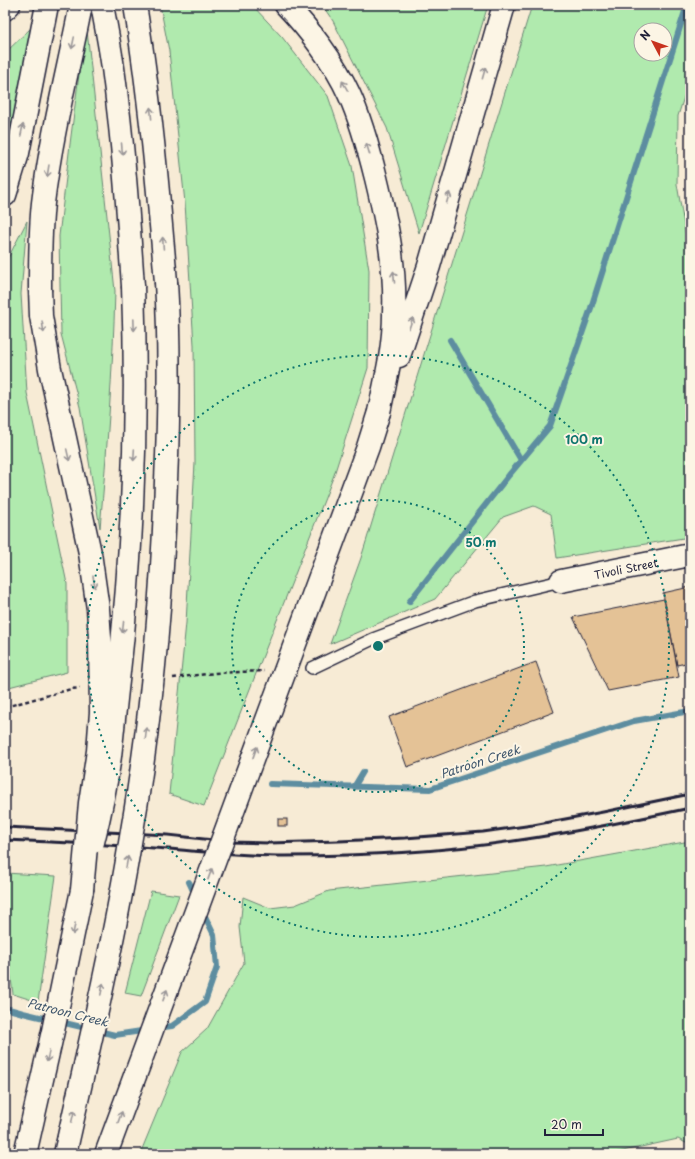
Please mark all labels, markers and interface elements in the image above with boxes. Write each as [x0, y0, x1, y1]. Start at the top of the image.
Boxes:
north arrow [633, 22, 673, 62]
text: N [636, 26, 655, 44]
one-way arrow [69, 36, 77, 49]
one-way arrow [481, 67, 488, 80]
one-way arrow [340, 80, 348, 92]
one-way arrow [147, 107, 154, 120]
one-way arrow [19, 124, 27, 137]
one-way arrow [118, 142, 125, 155]
one-way arrow [364, 143, 371, 156]
one-way arrow [44, 164, 52, 177]
one-way arrow [445, 192, 452, 205]
one-way arrow [159, 237, 166, 250]
one-way arrow [390, 270, 397, 283]
one-way arrow [408, 316, 415, 329]
one-way arrow [131, 318, 138, 331]
one-way arrow [39, 321, 47, 334]
text: 100 m [565, 430, 603, 448]
one-way arrow [65, 448, 72, 461]
one-way arrow [130, 448, 138, 461]
text: 50 m [465, 533, 497, 551]
street label: Tivoli Street [592, 553, 659, 583]
one-way arrow [91, 575, 99, 588]
one-way arrow [120, 620, 127, 633]
centre of rings [371, 639, 385, 653]
one-way arrow [142, 727, 150, 740]
water label: Patroon Creek [438, 739, 523, 782]
one-way arrow [252, 746, 260, 758]
one-way arrow [123, 855, 131, 868]
one-way arrow [207, 867, 214, 880]
one-way arrow [70, 922, 78, 935]
one-way arrow [98, 983, 106, 996]
one-way arrow [161, 990, 169, 1002]
water label: Patroon Creek [26, 993, 111, 1031]
one-way arrow [43, 1049, 51, 1062]
one-way arrow [70, 1110, 78, 1123]
scale bar [545, 1111, 603, 1137]
one-way arrow [116, 1112, 124, 1124]
text: 20 m [551, 1115, 582, 1133]

